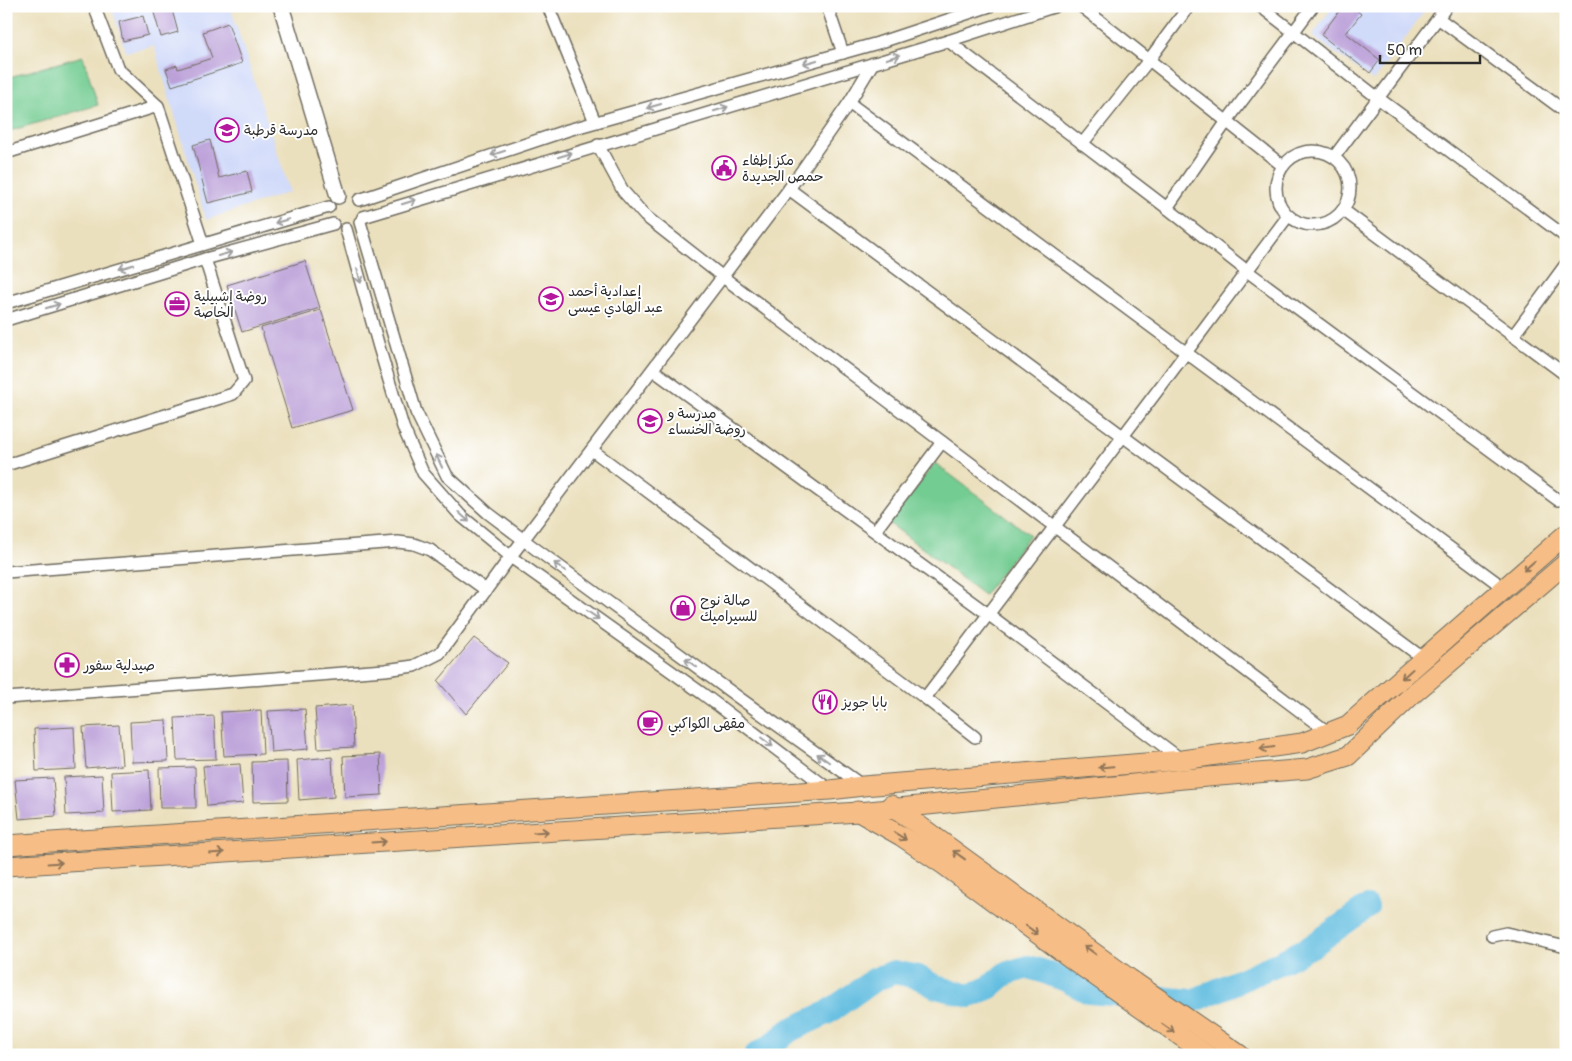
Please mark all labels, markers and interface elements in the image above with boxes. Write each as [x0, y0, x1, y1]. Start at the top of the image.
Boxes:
scale bar [1380, 32, 1480, 64]
text: 50 m [1387, 41, 1422, 60]
one-way arrow [885, 52, 901, 62]
one-way arrow [803, 58, 819, 68]
one-way arrow [646, 101, 662, 111]
one-way arrow [712, 103, 728, 113]
school or university icon: مدرسة قرطبة [214, 117, 240, 143]
place label: مدرسة قرطبة [244, 122, 318, 139]
one-way arrow [491, 149, 507, 158]
one-way arrow [556, 149, 572, 159]
place label: مكز إطفاء حمص الجديدة [742, 152, 823, 185]
public building icon: مكز إطفاء حمص الجديدة [711, 155, 737, 181]
one-way arrow [401, 197, 417, 207]
one-way arrow [275, 216, 291, 226]
one-way arrow [217, 248, 233, 258]
one-way arrow [119, 262, 135, 272]
one-way arrow [355, 268, 365, 284]
place label: إعدادية أحمد عبد الهادي عيسى [568, 283, 663, 318]
school or university icon: إعدادية أحمد عبد الهادي عيسى [538, 286, 564, 312]
place label: روضة إشبيلية الخاصة [194, 288, 267, 321]
office icon: روضة إشبيلية الخاصة [164, 291, 190, 317]
one-way arrow [45, 300, 61, 310]
place label: مدرسة و روضة الخنساء [667, 405, 746, 438]
school or university icon: مدرسة و روضة الخنساء [637, 408, 663, 434]
one-way arrow [434, 454, 444, 469]
one-way arrow [457, 512, 470, 523]
one-way arrow [1523, 561, 1536, 572]
one-way arrow [554, 562, 567, 573]
place label: صالة نوح للسيراميك [700, 592, 757, 625]
shop icon: صالة نوح للسيراميك [670, 595, 696, 621]
one-way arrow [586, 610, 599, 621]
pharmacy icon: صيدلية سفور [54, 652, 80, 678]
place label: صيدلية سفور [83, 657, 155, 674]
one-way arrow [684, 658, 698, 668]
one-way arrow [1401, 668, 1414, 680]
restaurant icon: بابا جويز [812, 689, 838, 715]
place label: بابا جويز [841, 694, 888, 711]
cafe icon: مقهى الكواكبي [637, 710, 663, 736]
place label: مقهى الكواكبي [668, 715, 745, 736]
one-way arrow [760, 737, 774, 747]
one-way arrow [1260, 743, 1276, 753]
one-way arrow [816, 753, 830, 763]
one-way arrow [1098, 762, 1114, 771]
one-way arrow [533, 828, 549, 837]
one-way arrow [893, 831, 907, 841]
one-way arrow [371, 838, 387, 847]
one-way arrow [209, 848, 225, 857]
one-way arrow [952, 849, 966, 860]
one-way arrow [47, 858, 63, 867]
one-way arrow [1025, 925, 1038, 936]
one-way arrow [1083, 945, 1097, 955]
one-way arrow [1160, 1023, 1174, 1033]

